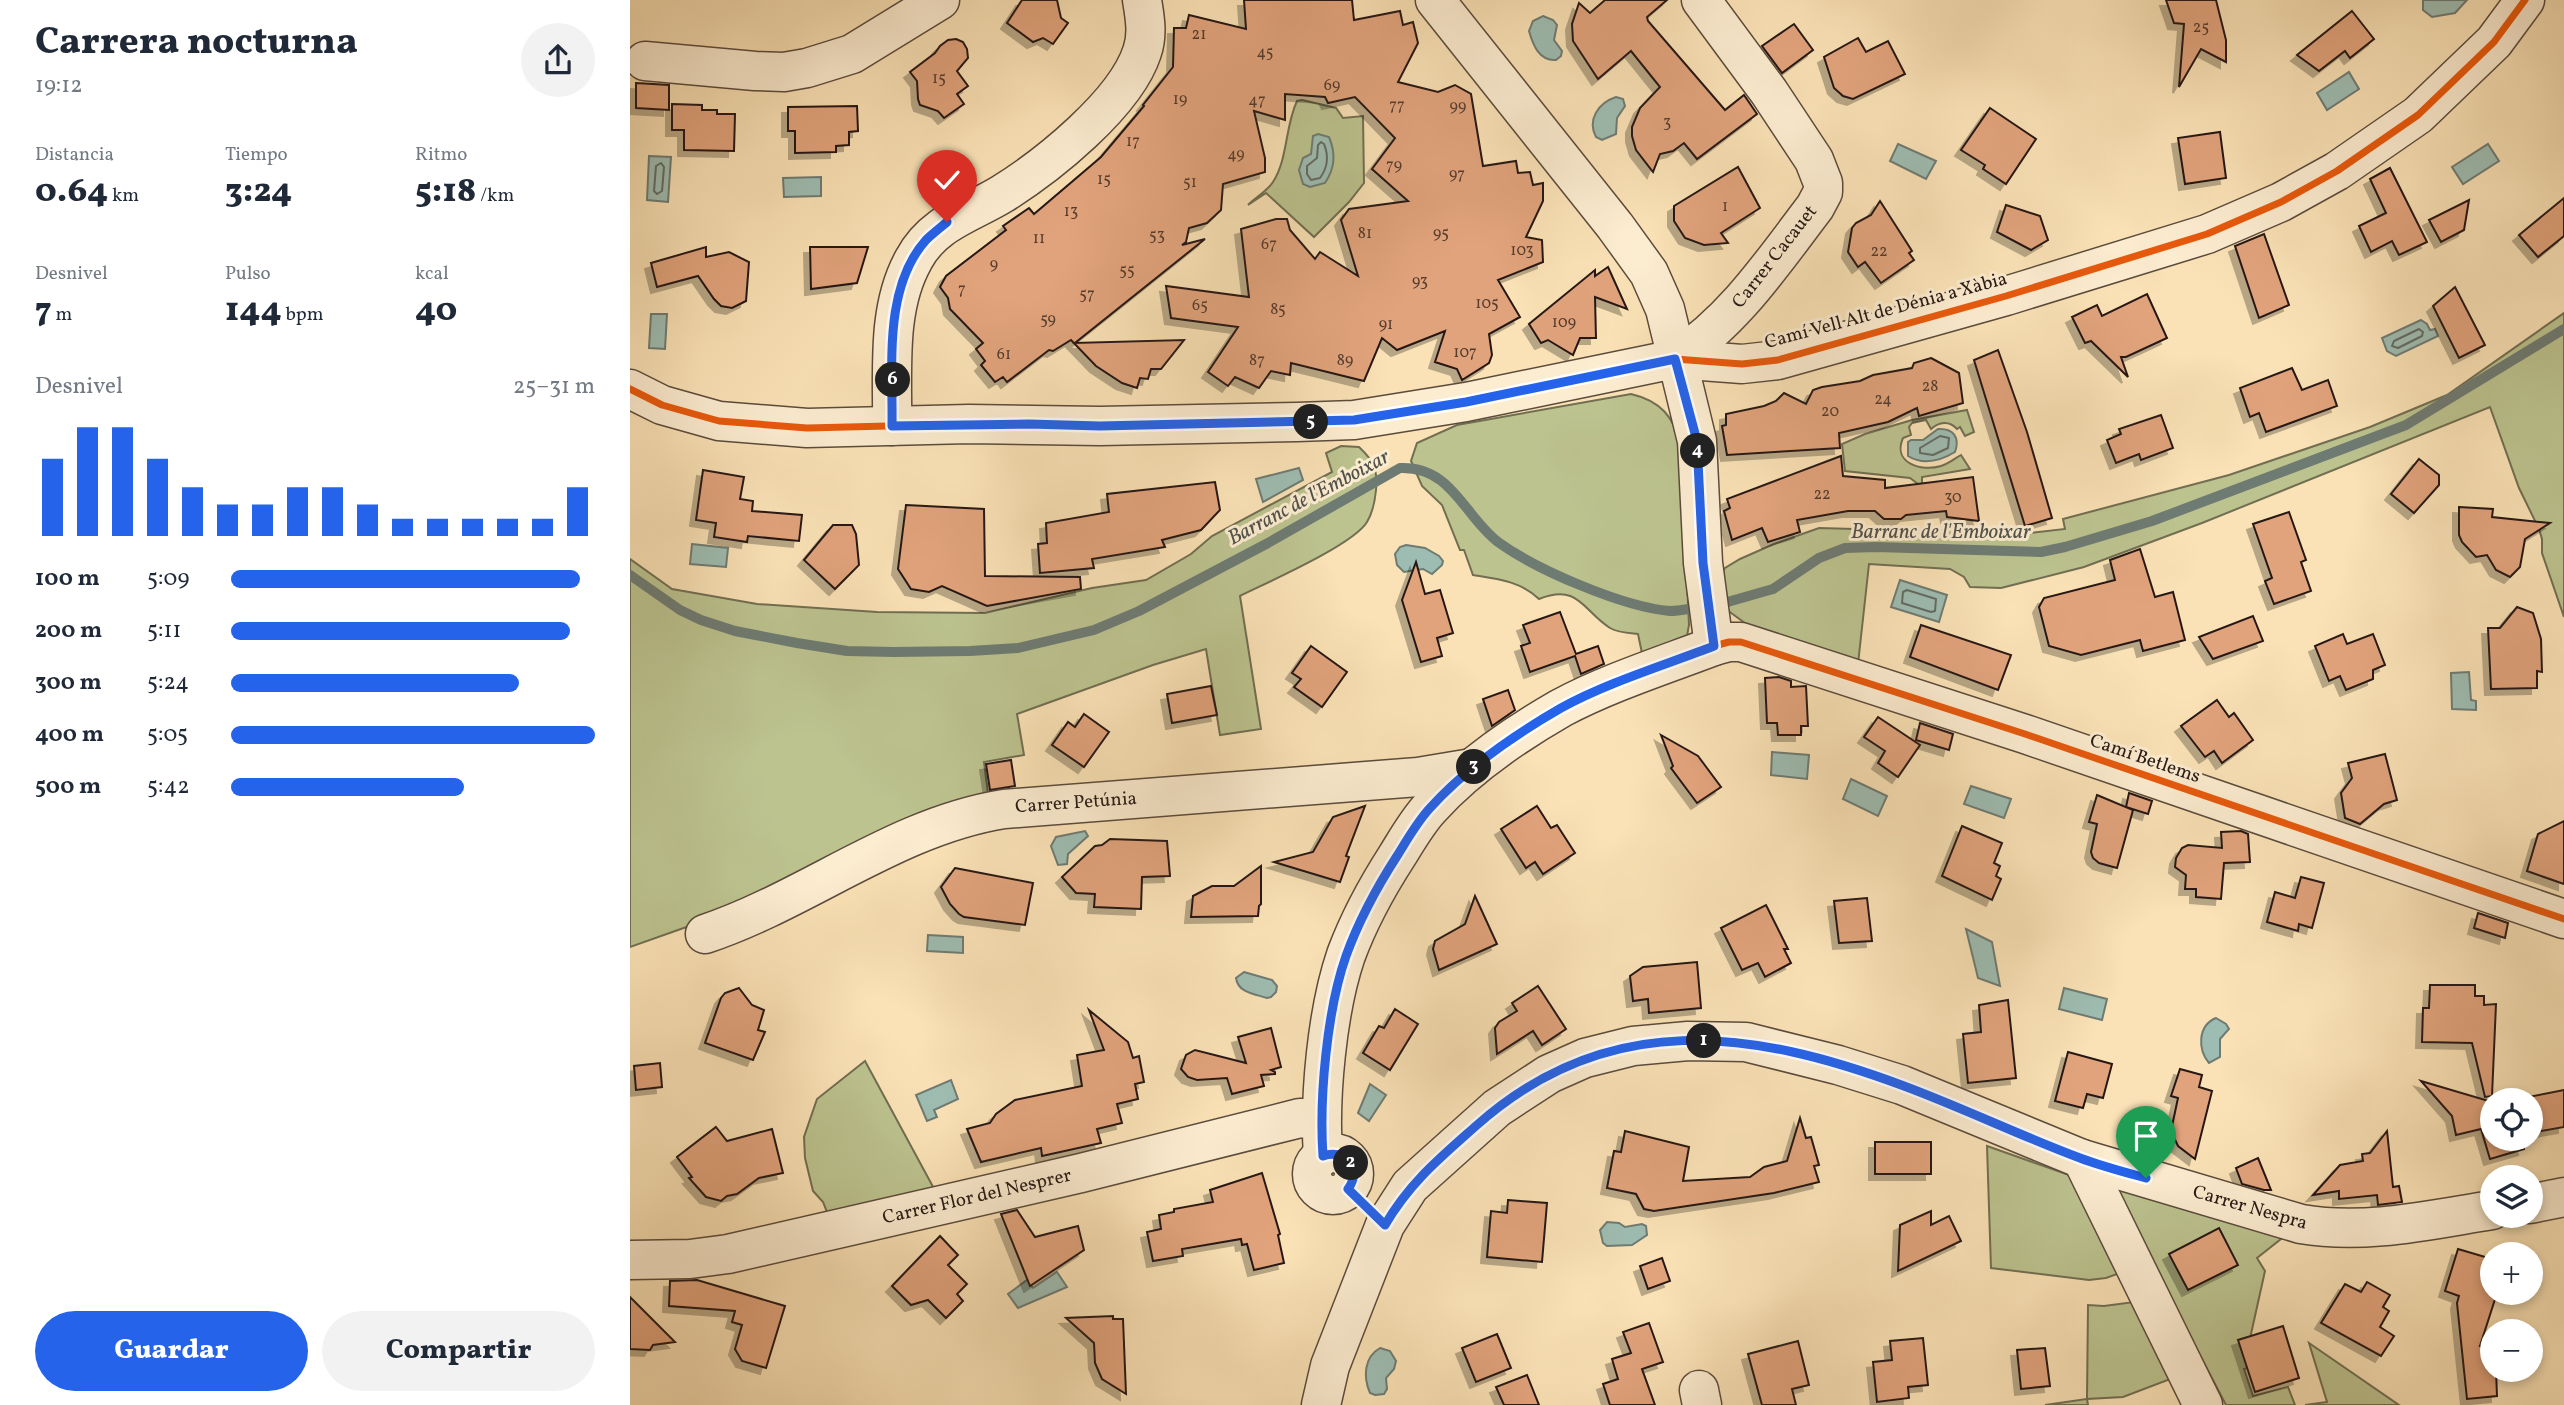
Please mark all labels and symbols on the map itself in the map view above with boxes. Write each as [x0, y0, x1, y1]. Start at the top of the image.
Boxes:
house number: 25 [2193, 17, 2209, 39]
house number: 21 [1192, 24, 1206, 46]
house number: 45 [1257, 42, 1273, 64]
house number: 15 [932, 68, 946, 90]
house number: 69 [1324, 75, 1340, 97]
house number: 19 [1173, 89, 1187, 111]
house number: 47 [1248, 90, 1266, 112]
house number: 77 [1389, 95, 1405, 117]
house number: 99 [1450, 96, 1466, 118]
house number: 3 [1663, 112, 1671, 134]
house number: 17 [1126, 131, 1140, 153]
house number: 49 [1227, 144, 1245, 166]
pin [917, 150, 977, 222]
house number: 79 [1386, 155, 1402, 177]
house number: 97 [1449, 164, 1465, 186]
house number: 15 [1097, 169, 1111, 191]
house number: 51 [1183, 172, 1197, 194]
house number: 1 [1722, 196, 1728, 218]
street label: Carrer Cacauet [1726, 200, 1824, 314]
house number: 13 [1064, 201, 1078, 223]
house number: 81 [1358, 223, 1372, 245]
house number: 95 [1433, 223, 1449, 245]
house number: 53 [1149, 225, 1165, 247]
house number: 11 [1033, 228, 1045, 250]
house number: 67 [1261, 234, 1277, 256]
house number: 103 [1510, 240, 1534, 262]
house number: 22 [1870, 241, 1888, 263]
house number: 9 [990, 254, 998, 276]
house number: 55 [1119, 260, 1135, 282]
street label: Camí Vell Alt de Dénia a Xàbia [1762, 266, 2010, 356]
house number: 93 [1412, 271, 1428, 293]
house number: 7 [958, 279, 966, 301]
house number: 57 [1079, 284, 1095, 306]
house number: 105 [1475, 293, 1499, 315]
house number: 65 [1192, 295, 1208, 317]
house number: 85 [1270, 299, 1286, 321]
house number: 59 [1040, 309, 1056, 331]
house number: 109 [1552, 312, 1576, 334]
house number: 91 [1379, 314, 1393, 336]
house number: 107 [1453, 342, 1477, 364]
house number: 61 [997, 344, 1011, 366]
house number: 87 [1249, 350, 1265, 372]
house number: 89 [1337, 350, 1353, 372]
pin: 6 [876, 362, 910, 398]
house number: 28 [1922, 376, 1938, 398]
house number: 24 [1874, 389, 1892, 411]
house number: 20 [1821, 401, 1839, 423]
pin: 5 [1294, 404, 1328, 440]
pin: 4 [1680, 434, 1716, 468]
water label: Barranc de l'Emboixar [1223, 443, 1395, 553]
house number: 22 [1813, 484, 1831, 506]
house number: 30 [1944, 487, 1962, 509]
water label: Barranc de l'Emboixar [1851, 518, 2031, 547]
street label: Camí Betlems [2086, 728, 2204, 790]
pin: 3 [1456, 750, 1492, 784]
street label: Carrer Petúnia [1014, 786, 1138, 820]
pin: 1 [1686, 1024, 1722, 1058]
pin [2116, 1106, 2176, 1178]
pin: 2 [1334, 1146, 1368, 1180]
street label: Carrer Flor del Nesprer [880, 1163, 1074, 1231]
street label: Carrer Nespra [2190, 1179, 2310, 1237]

